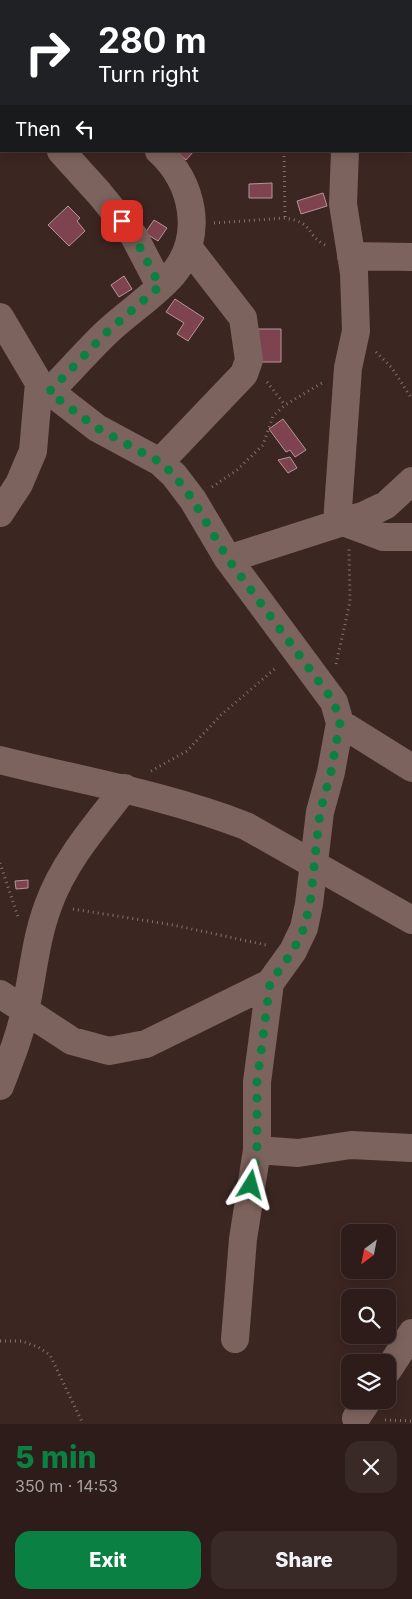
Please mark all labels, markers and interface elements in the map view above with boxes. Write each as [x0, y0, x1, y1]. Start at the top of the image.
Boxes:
text: 280 m [98, 19, 207, 61]
icon: right [15, 20, 80, 85]
text: Turn right [98, 61, 199, 87]
icon: left [71, 115, 99, 143]
text: Then [15, 118, 61, 141]
pin [101, 200, 143, 242]
icon: arrive [108, 207, 136, 235]
position arrow [224, 1158, 276, 1210]
north arrow [341, 1224, 396, 1279]
map controls [341, 1224, 396, 1409]
button: search [341, 1289, 396, 1344]
button: layers [341, 1354, 396, 1409]
text: 5 min [15, 1439, 97, 1475]
button: close [345, 1441, 397, 1493]
text: 350 m · 14:53 [15, 1476, 118, 1496]
button: Exit [15, 1531, 201, 1589]
button: Share [211, 1531, 397, 1589]

